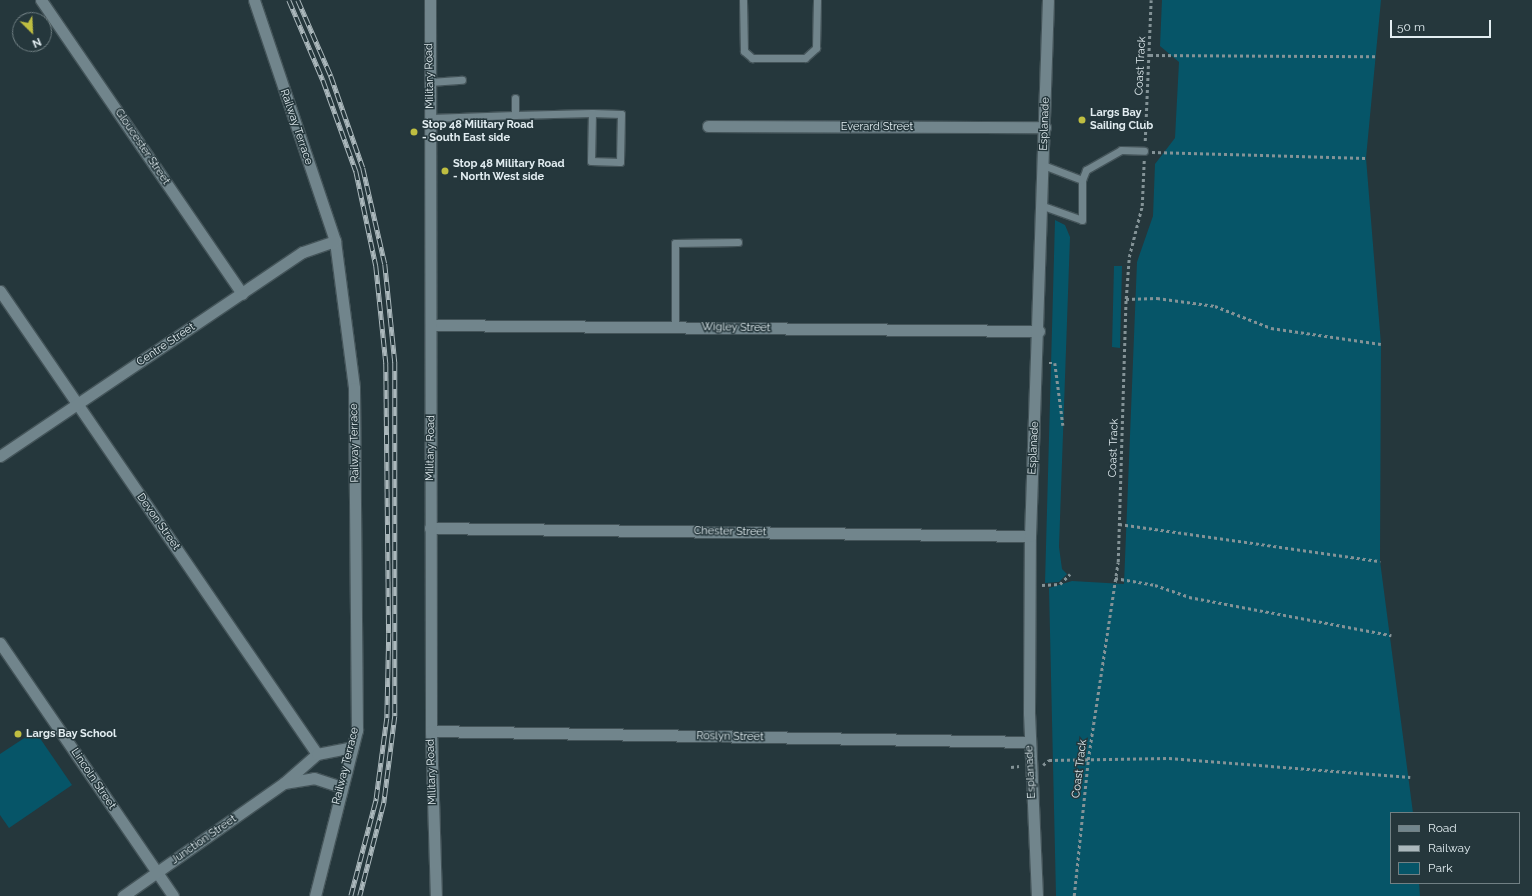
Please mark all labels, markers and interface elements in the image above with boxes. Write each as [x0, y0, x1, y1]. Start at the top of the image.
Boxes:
north arrow [12, 12, 52, 52]
scale bar [1392, 12, 1493, 38]
text: 50 m [1397, 20, 1425, 34]
text: N [30, 35, 43, 50]
street label: Coast Track [1133, 36, 1149, 96]
street label: Military Road [423, 43, 437, 109]
street label: Railway Terrace [277, 87, 315, 167]
street label: Esplanade [1037, 97, 1053, 151]
street label: Gloucester Street [112, 106, 172, 188]
place label: Largs Bay Sailing Club [1090, 107, 1153, 133]
marker: Largs Bay Sailing Club [1077, 115, 1087, 125]
place label: Stop 48 Military Road - South East side [422, 119, 534, 145]
street label: Everard Street [841, 120, 913, 134]
marker: Stop 48 Military Road - South East side [409, 127, 419, 137]
place label: Stop 48 Military Road - North West side [453, 158, 565, 184]
marker: Stop 48 Military Road - North West side [440, 166, 450, 176]
street label: Centre Street [134, 321, 198, 369]
street label: Wigley Street [701, 321, 771, 335]
street label: Railway Terrace [348, 403, 362, 483]
street label: Military Road [424, 415, 438, 481]
street label: Coast Track [1106, 418, 1122, 478]
street label: Esplanade [1026, 421, 1042, 475]
street label: Devon Street [134, 491, 182, 553]
street label: Chester Street [693, 525, 767, 539]
street label: Railway Terrace [330, 726, 362, 806]
place label: Largs Bay School [26, 727, 117, 741]
marker: Largs Bay School [13, 729, 23, 739]
street label: Roslyn Street [696, 730, 764, 744]
street label: Military Road [424, 739, 440, 805]
street label: Coast Track [1070, 739, 1090, 799]
street label: Esplanade [1023, 745, 1039, 799]
street label: Lincoln Street [68, 746, 118, 812]
legend [1390, 812, 1520, 884]
street label: Junction Street [169, 813, 239, 867]
text: Road [1428, 821, 1457, 835]
text: Railway [1428, 841, 1470, 855]
text: Park [1428, 861, 1453, 875]

